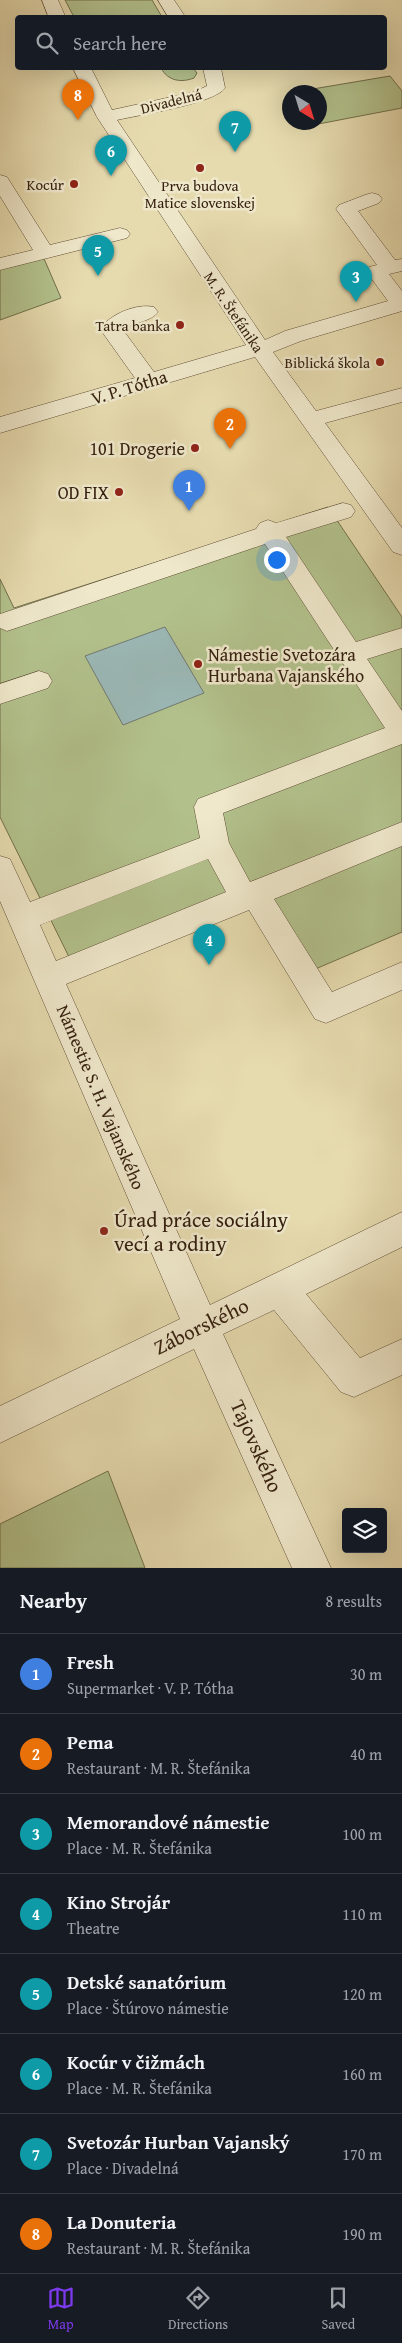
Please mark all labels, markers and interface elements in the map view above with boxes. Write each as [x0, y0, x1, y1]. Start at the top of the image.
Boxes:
search box [15, 15, 387, 70]
icon: search [33, 29, 61, 57]
text: Search here [73, 29, 167, 57]
pin: 8 [62, 79, 94, 120]
street label: Divadelná [138, 83, 204, 119]
north arrow [282, 85, 327, 130]
pin: 7 [219, 111, 251, 152]
pin: 6 [95, 135, 127, 176]
marker: Prva budova Matice slovenskej [194, 162, 206, 174]
place label: Kocúr [27, 174, 64, 195]
place label: Prva budova Matice slovenskej [145, 175, 255, 213]
marker: Kocúr [68, 178, 80, 190]
pin: 5 [82, 235, 114, 276]
pin: 3 [340, 261, 372, 302]
street label: M. R. Štefánika [199, 267, 269, 357]
place label: Tatra banka [95, 315, 170, 336]
marker: Tatra banka [174, 319, 186, 331]
place label: Biblická škola [284, 352, 370, 373]
marker: Biblická škola [374, 356, 386, 368]
street label: V. P. Tótha [88, 362, 171, 411]
pin: 2 [214, 408, 246, 449]
place label: 101 Drogerie [89, 435, 185, 462]
marker: 101 Drogerie [189, 442, 201, 454]
pin: 1 [173, 470, 205, 511]
place label: OD FIX [58, 479, 109, 506]
marker: OD FIX [113, 486, 125, 498]
your location [264, 547, 290, 573]
place label: Námestie Svetozára Hurbana Vajanského [208, 641, 364, 689]
marker: Námestie Svetozára Hurbana Vajanského [192, 658, 204, 670]
pin: 4 [193, 924, 225, 965]
street label: Námestie S. H. Vajanského [50, 1000, 152, 1194]
place label: Úrad práce sociálny vecí a rodiny [114, 1204, 289, 1259]
marker: Úrad práce sociálny vecí a rodiny [98, 1225, 110, 1237]
street label: Záborského [148, 1290, 254, 1362]
street label: Tajovského [223, 1395, 291, 1497]
map controls [342, 1508, 387, 1553]
button: layers [342, 1508, 387, 1553]
text: Nearby [20, 1585, 87, 1616]
text: 8 results [325, 1589, 382, 1613]
text: Fresh [67, 1648, 114, 1676]
text: 1 [32, 1662, 40, 1686]
text: 30 m [350, 1662, 382, 1686]
text: Supermarket · V. P. Tótha [67, 1676, 234, 1700]
text: Pema [67, 1728, 113, 1756]
text: 2 [32, 1742, 40, 1766]
text: 40 m [350, 1742, 382, 1766]
text: Restaurant · M. R. Štefánika [67, 1756, 250, 1780]
text: Memorandové námestie [67, 1808, 270, 1836]
text: 3 [32, 1822, 40, 1846]
text: 100 m [342, 1822, 382, 1846]
text: Place · M. R. Štefánika [67, 1836, 212, 1860]
text: Kino Strojár [67, 1888, 170, 1916]
text: 4 [32, 1902, 40, 1926]
text: 110 m [342, 1902, 382, 1926]
text: Theatre [67, 1916, 120, 1940]
text: Detské sanatórium [67, 1968, 226, 1996]
text: 5 [32, 1982, 40, 2006]
text: 120 m [342, 1982, 382, 2006]
text: Place · Štúrovo námestie [67, 1996, 229, 2020]
text: Kocúr v čižmách [67, 2048, 205, 2076]
text: 6 [32, 2062, 40, 2086]
text: 160 m [342, 2062, 382, 2086]
text: Place · M. R. Štefánika [67, 2076, 212, 2100]
text: Svetozár Hurban Vajanský [67, 2128, 290, 2156]
text: 7 [32, 2142, 40, 2166]
text: 170 m [342, 2142, 382, 2166]
text: Place · Divadelná [67, 2156, 178, 2180]
text: La Donuteria [67, 2208, 176, 2236]
text: 8 [32, 2222, 40, 2246]
text: 190 m [342, 2222, 382, 2246]
text: Restaurant · M. R. Štefánika [67, 2236, 250, 2260]
tab: Map [47, 2284, 75, 2334]
tab: Directions [168, 2284, 228, 2334]
tab: Saved [321, 2284, 355, 2334]

